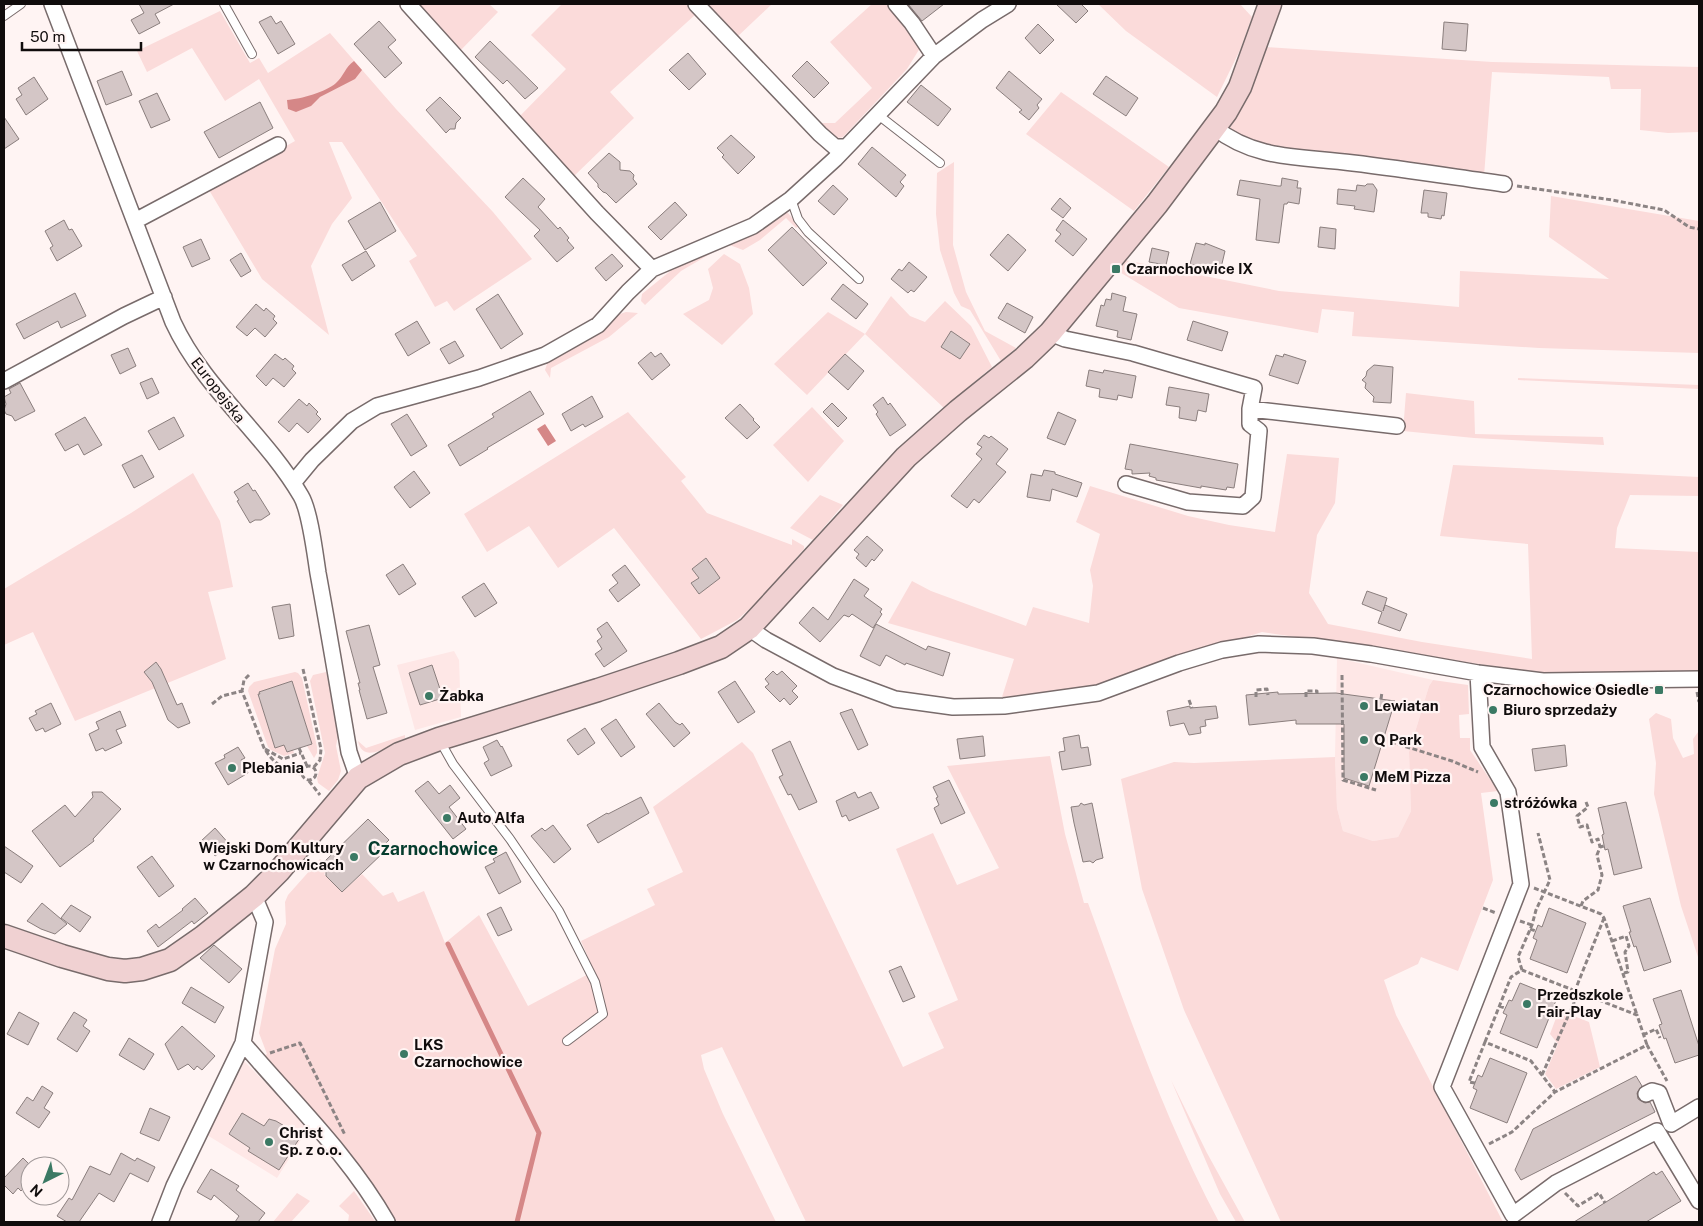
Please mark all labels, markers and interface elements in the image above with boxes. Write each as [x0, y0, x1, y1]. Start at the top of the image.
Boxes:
scale bar [22, 20, 141, 52]
text: 50 m [30, 28, 65, 45]
place label: Czarnochowice IX [1126, 260, 1254, 277]
marker: Czarnochowice IX [1110, 263, 1122, 275]
street label: Europejska [188, 354, 249, 426]
place label: Czarnochowice Osiedle [1483, 681, 1649, 698]
marker: Czarnochowice Osiedle [1653, 684, 1665, 696]
place label: Żabka [439, 687, 484, 704]
marker: Żabka [423, 690, 435, 702]
place label: Lewiatan [1374, 697, 1439, 714]
marker: Lewiatan [1358, 700, 1370, 712]
place label: Biuro sprzedaży [1503, 701, 1618, 718]
marker: Biuro sprzedaży [1487, 704, 1499, 716]
place label: Q Park [1374, 731, 1422, 748]
marker: Q Park [1358, 734, 1370, 746]
place label: Plebania [242, 759, 304, 776]
marker: Plebania [226, 762, 238, 774]
place label: MeM Pizza [1374, 768, 1451, 785]
marker: MeM Pizza [1358, 771, 1370, 783]
place label: stróżówka [1504, 794, 1577, 811]
marker: stróżówka [1488, 797, 1500, 809]
place label: Auto Alfa [457, 809, 525, 826]
marker: Auto Alfa [441, 812, 453, 824]
district label: Czarnochowice [368, 838, 498, 859]
place label: Wiejski Dom Kultury w Czarnochowicach [199, 839, 345, 873]
marker: Wiejski Dom Kultury w Czarnochowicach [348, 851, 360, 863]
place label: Przedszkole Fair-Play [1537, 986, 1623, 1020]
marker: Przedszkole Fair-Play [1521, 998, 1533, 1010]
place label: LKS Czarnochowice [414, 1036, 523, 1070]
marker: LKS Czarnochowice [398, 1048, 410, 1060]
place label: Christ Sp. z o.o. [279, 1124, 342, 1158]
marker: Christ Sp. z o.o. [263, 1136, 275, 1148]
north arrow [20, 1156, 70, 1206]
text: N [27, 1181, 46, 1200]

